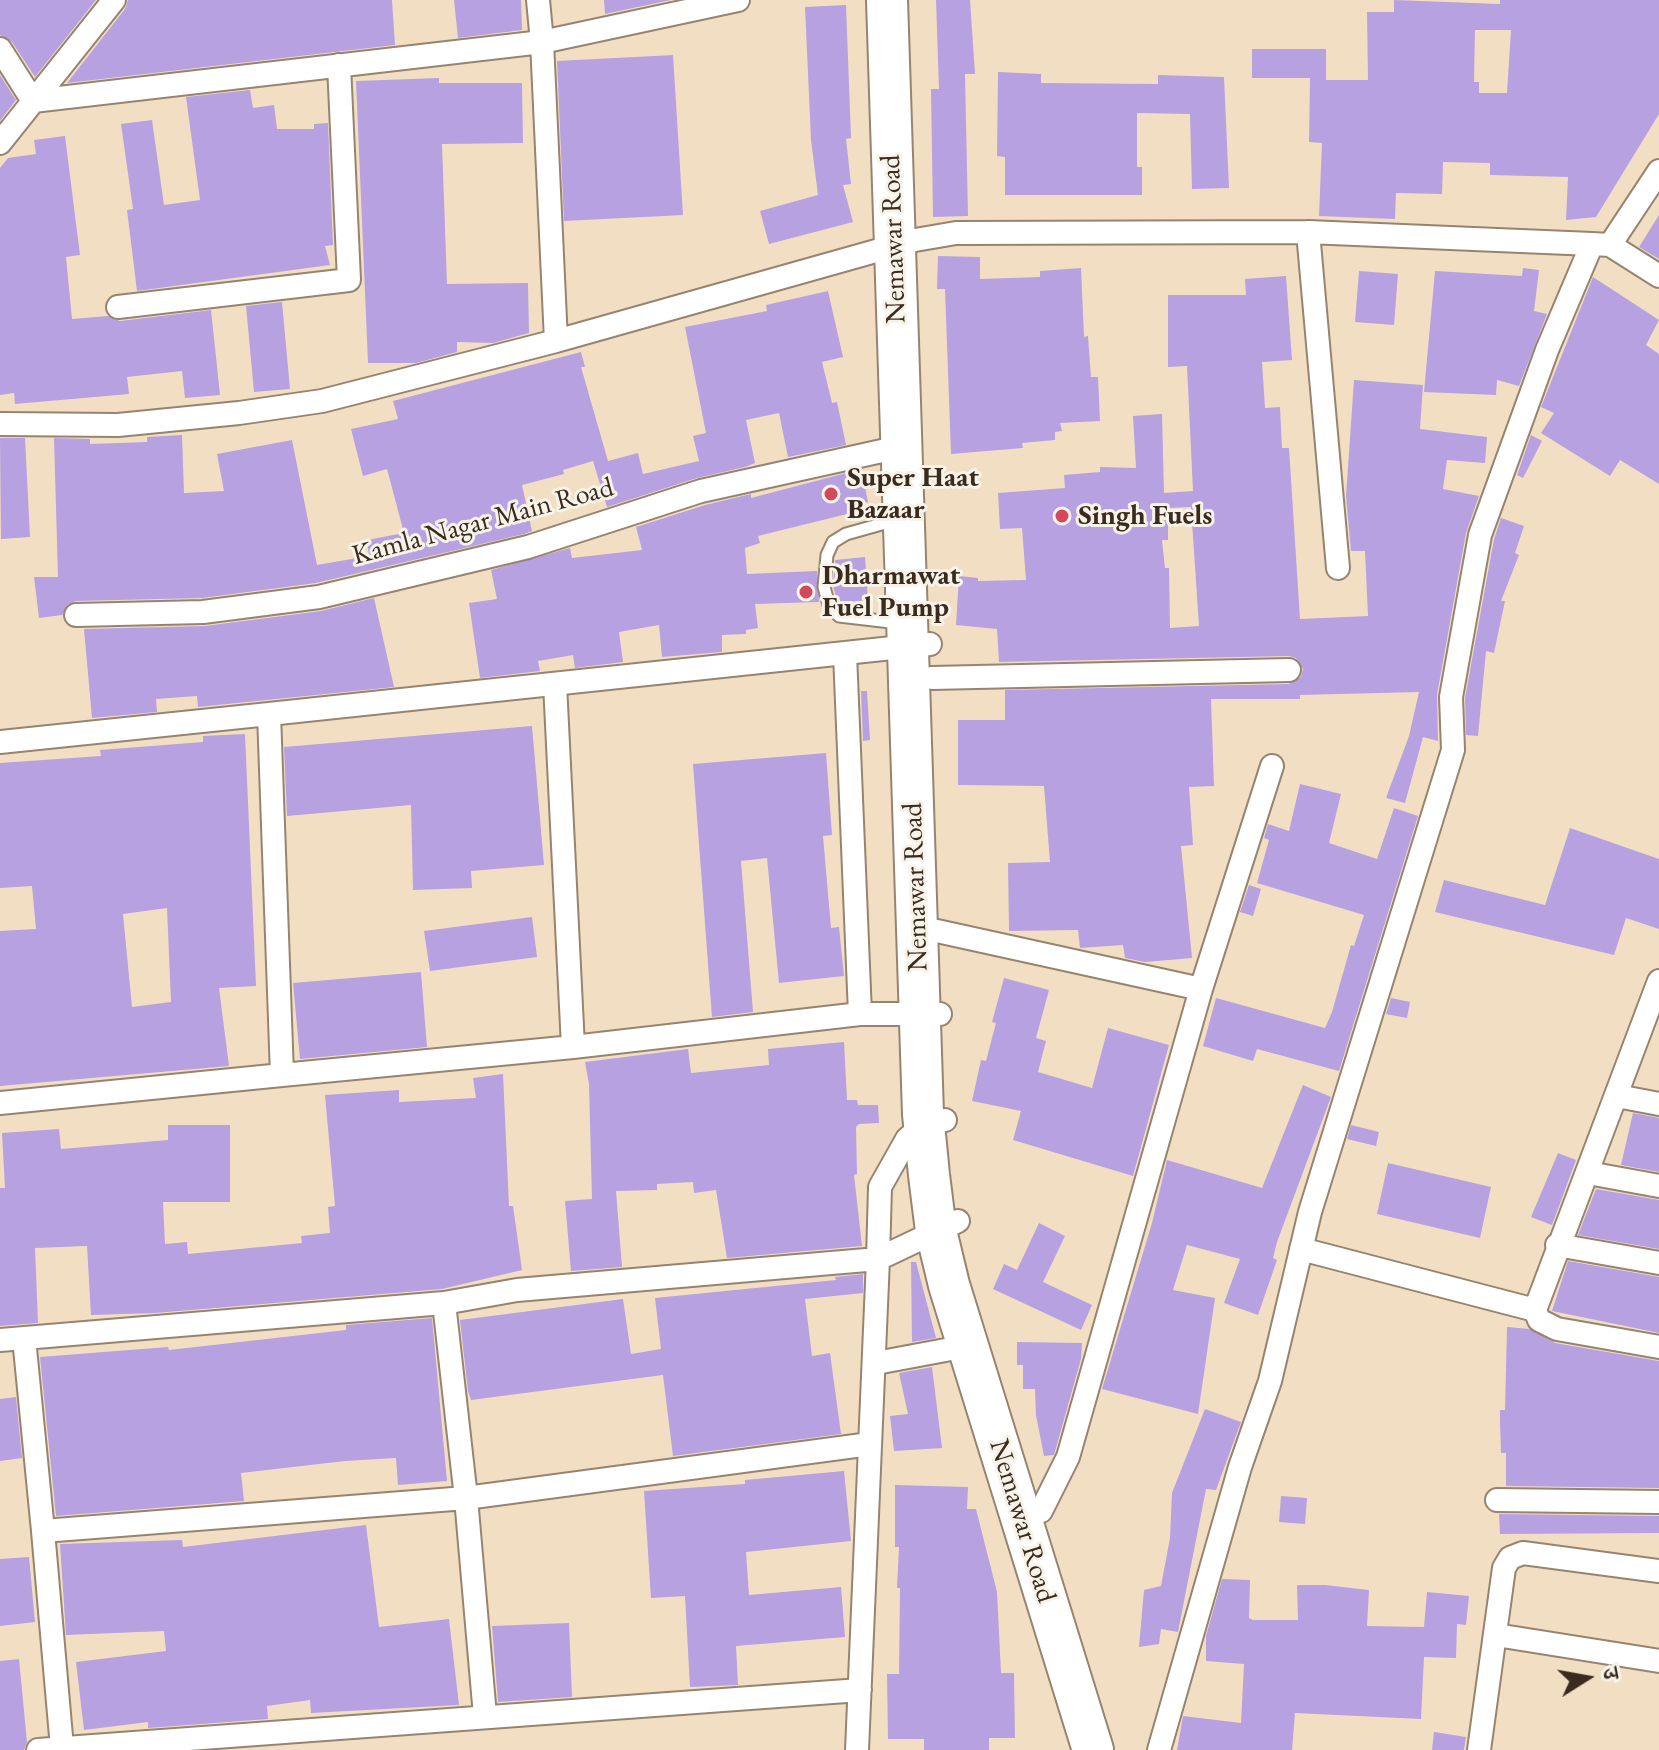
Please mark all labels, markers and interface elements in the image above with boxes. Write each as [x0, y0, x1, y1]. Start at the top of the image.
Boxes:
street label: Nemawar Road [874, 154, 914, 324]
place label: Super Haat Bazaar [847, 461, 979, 527]
street label: Kamla Nagar Main Road [349, 471, 617, 573]
marker: Super Haat Bazaar [822, 485, 840, 503]
place label: Singh Fuels [1078, 499, 1212, 533]
marker: Singh Fuels [1053, 507, 1071, 525]
place label: Dharmawat Fuel Pump [822, 559, 960, 625]
marker: Dharmawat Fuel Pump [797, 583, 815, 601]
street label: Nemawar Road [896, 802, 936, 972]
street label: Nemawar Road [981, 1435, 1063, 1607]
north arrow [1547, 1638, 1627, 1718]
text: उ [1596, 1665, 1626, 1682]

